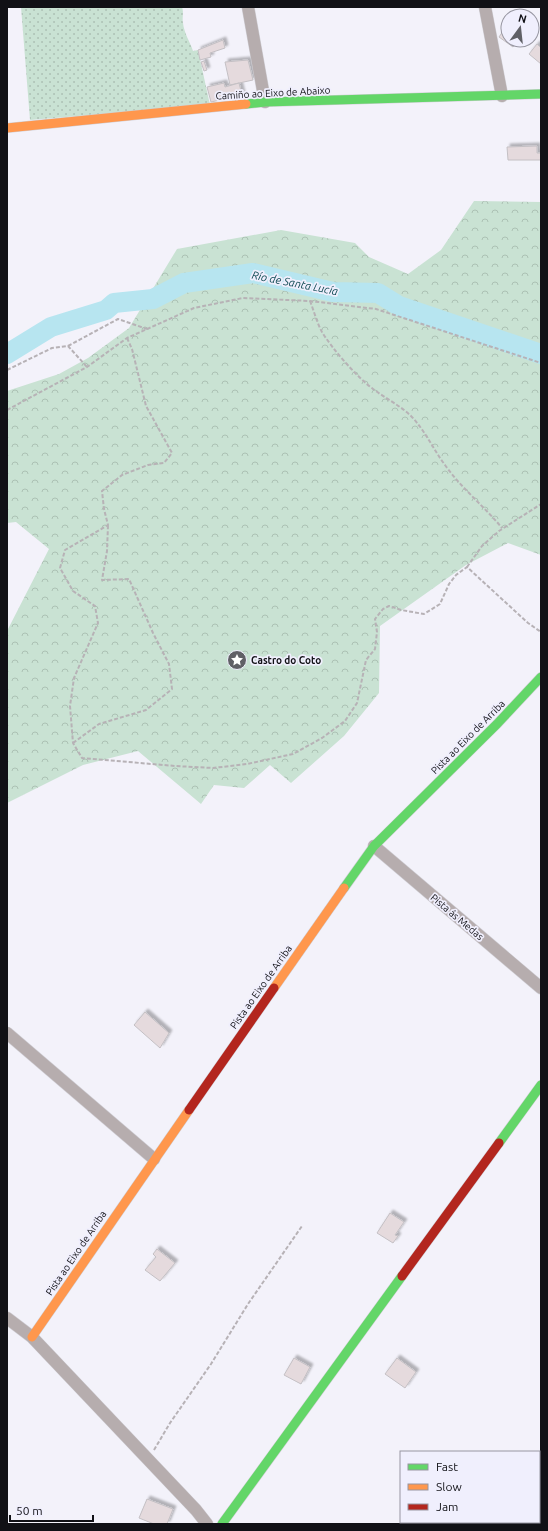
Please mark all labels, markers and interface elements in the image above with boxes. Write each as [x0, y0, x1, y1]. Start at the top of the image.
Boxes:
north arrow [500, 8, 540, 48]
text: N [517, 11, 528, 25]
street label: Camiño ao Eixo de Abaixo [215, 84, 331, 102]
water label: Río de Santa Lucía [251, 269, 339, 297]
place icon: Castro do Coto [226, 649, 248, 671]
place label: Castro do Coto [251, 655, 321, 666]
street label: Pista ao Eixo de Arriba [429, 698, 507, 776]
street label: Pista ás Medas [428, 892, 486, 942]
street label: Pista ao Eixo de Arriba [228, 943, 294, 1031]
street label: Pista ao Eixo de Arriba [44, 1209, 108, 1297]
legend [400, 1451, 540, 1523]
text: Fast [436, 1460, 458, 1473]
text: Slow [436, 1480, 462, 1493]
scale bar [10, 1497, 93, 1523]
text: Jam [436, 1500, 458, 1513]
text: 50 m [16, 1504, 43, 1517]

